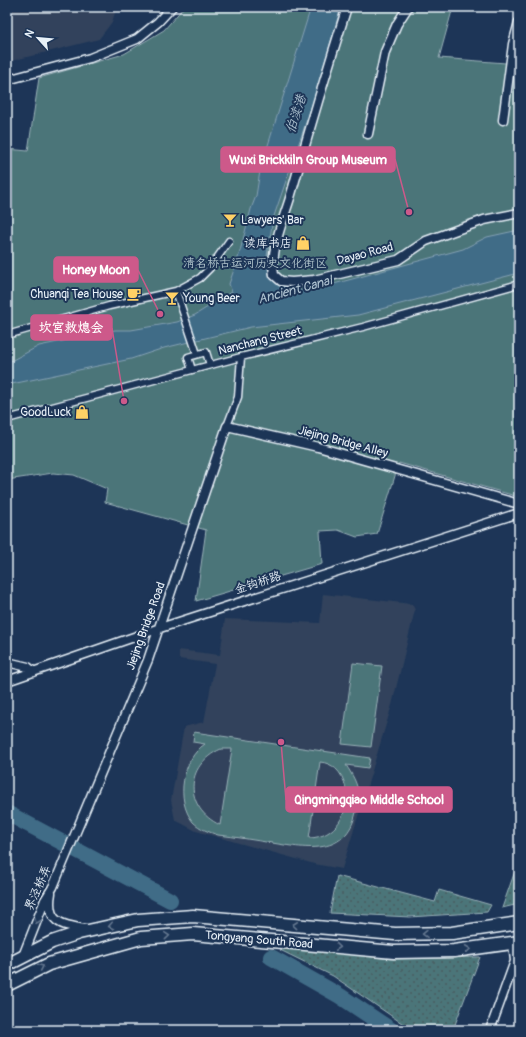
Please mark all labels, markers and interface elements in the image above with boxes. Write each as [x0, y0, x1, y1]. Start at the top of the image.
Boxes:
north arrow [18, 18, 58, 58]
text: N [22, 27, 37, 40]
water label: 伯渎港 [282, 91, 310, 135]
callout: Wuxi Brickkiln Group Museum [221, 147, 395, 172]
text: Wuxi Brickkiln Group Museum [229, 152, 387, 168]
bar icon: Lawyers' Bar [222, 212, 238, 228]
place label: Lawyers' Bar [241, 213, 304, 228]
shop icon: 读库书店 [295, 235, 311, 251]
place label: 读库书店 [244, 236, 292, 251]
street label: Dayao Road [335, 239, 395, 269]
park label: 清名桥古运河历史文化街区 [183, 256, 327, 271]
callout: Honey Moon [54, 257, 138, 282]
text: Honey Moon [62, 262, 131, 278]
water label: Ancient Canal [256, 272, 336, 308]
cafe icon: Chuanqi Tea House [126, 286, 142, 302]
place label: Chuanqi Tea House [30, 287, 123, 302]
bar icon: Young Beer [164, 290, 180, 306]
place label: Young Beer [182, 291, 240, 306]
callout: 坎宫救熄会 [31, 315, 112, 340]
text: 坎宫救熄会 [38, 320, 104, 336]
street label: Nanchang Street [217, 323, 303, 359]
shop icon: GoodLuck [74, 404, 90, 420]
place label: GoodLuck [20, 405, 71, 420]
street label: Jiejing Bridge Alley [297, 423, 389, 461]
street label: 金钩桥路 [233, 568, 283, 598]
street label: Jiejing Bridge Road [123, 580, 169, 672]
callout: Qingmingqiao Middle School [286, 787, 452, 812]
text: Qingmingqiao Middle School [294, 792, 444, 808]
street label: 界泾桥弄 [21, 863, 55, 913]
one-way arrow [33, 917, 41, 924]
one-way arrow [292, 921, 298, 930]
one-way arrow [107, 922, 114, 930]
street label: Tongyang South Road [204, 928, 314, 952]
one-way arrow [422, 929, 428, 938]
one-way arrow [164, 931, 170, 940]
one-way arrow [335, 943, 341, 952]
one-way arrow [465, 945, 471, 954]
one-way arrow [37, 964, 45, 972]

